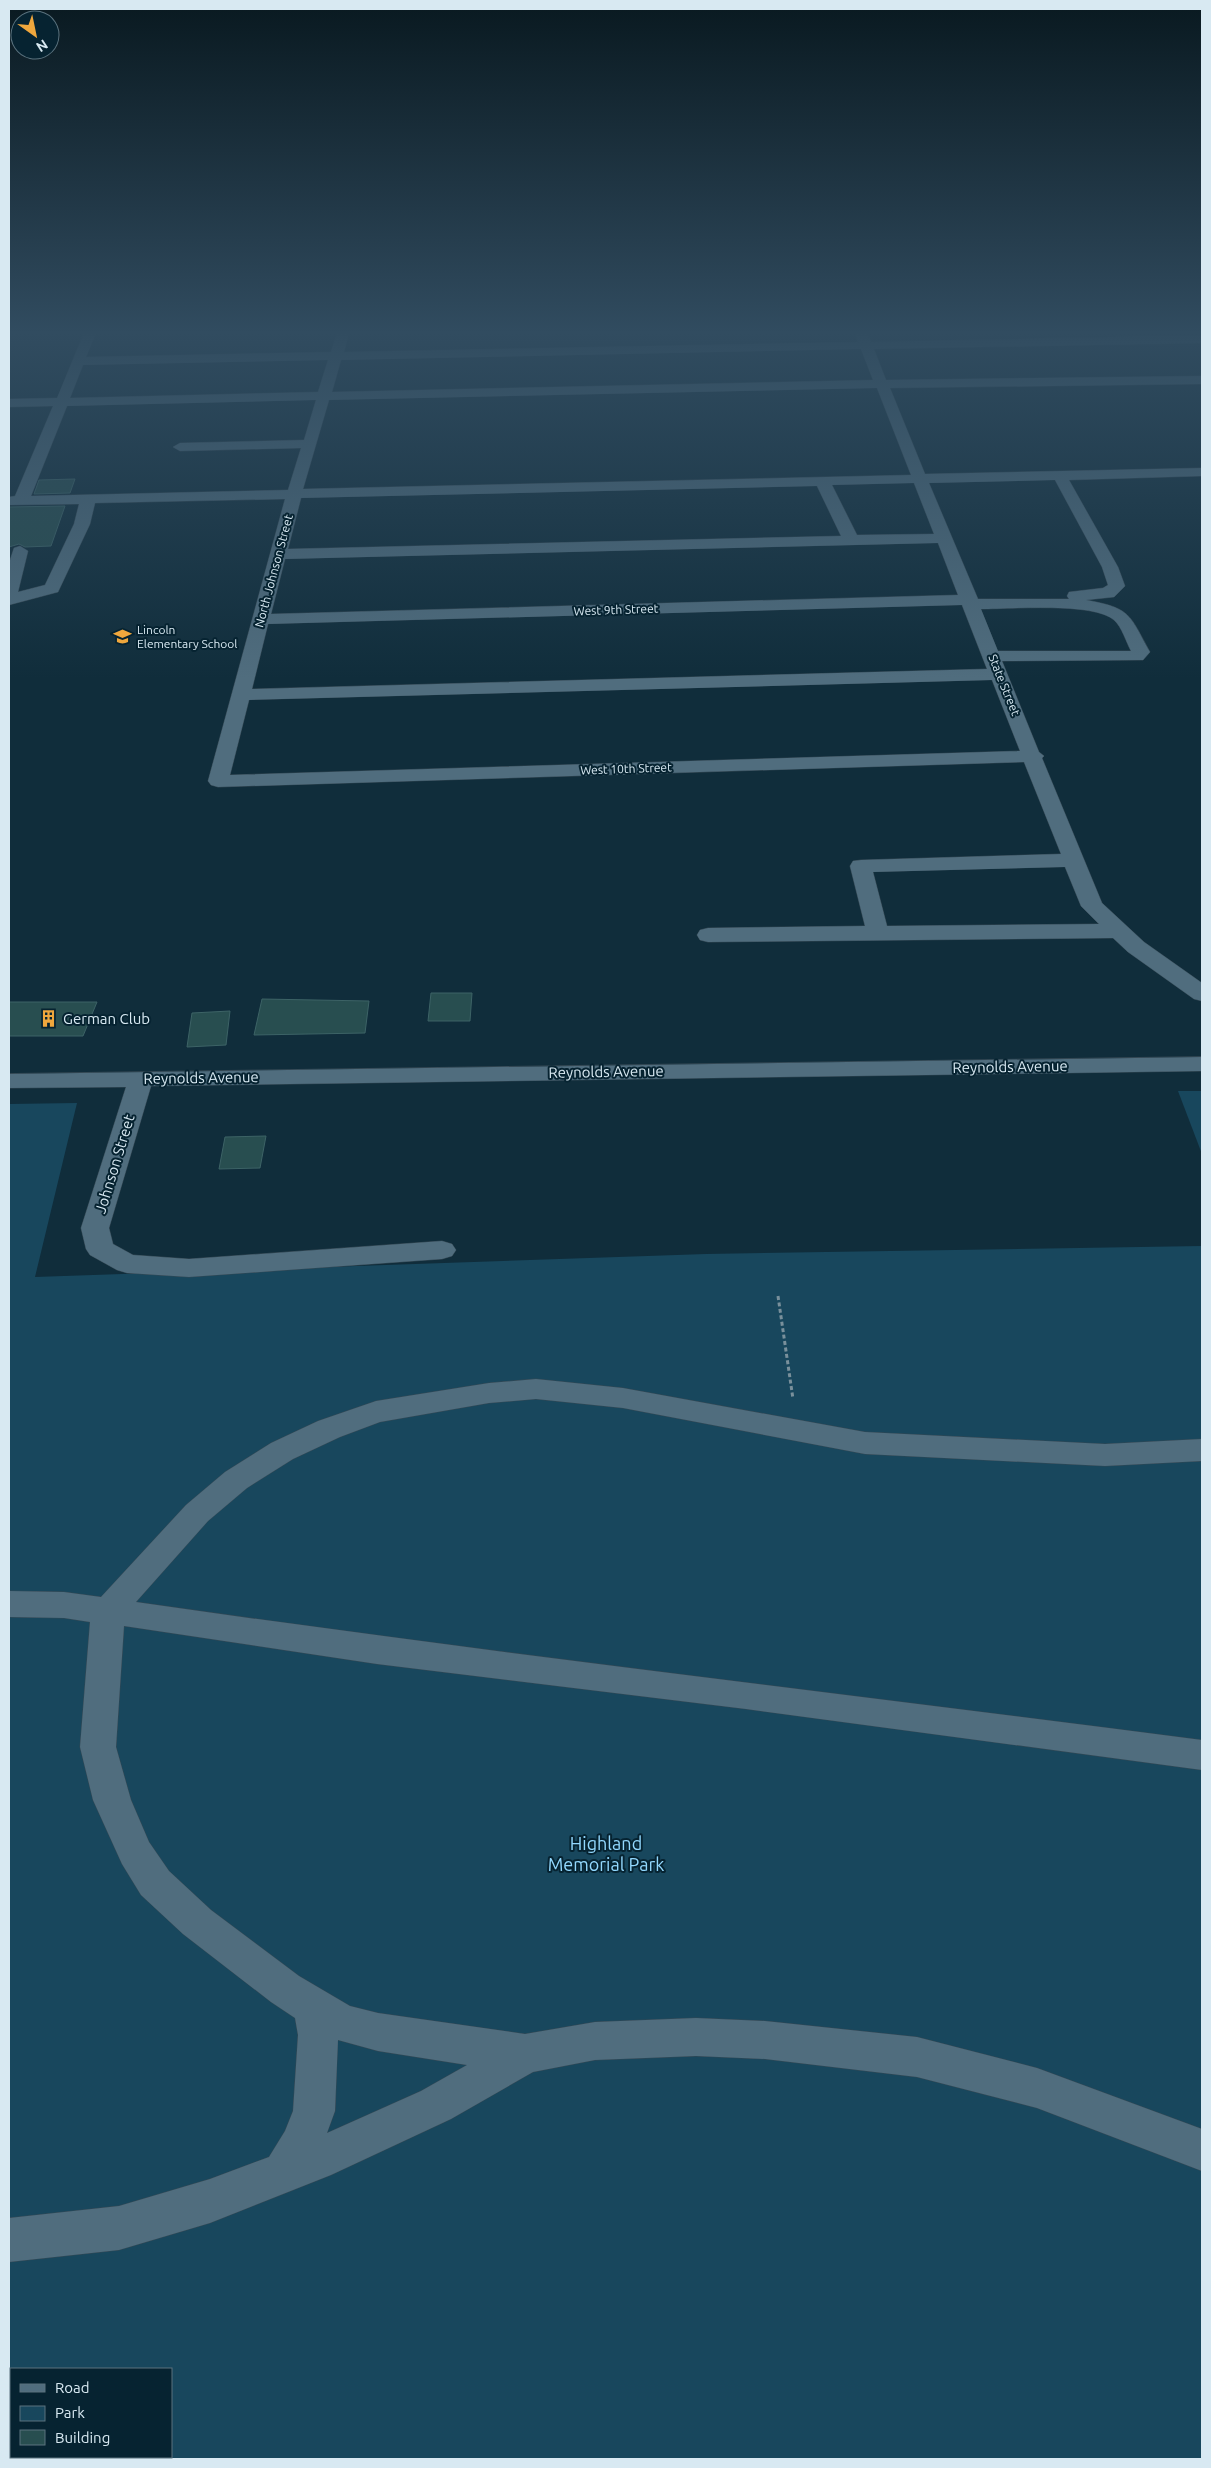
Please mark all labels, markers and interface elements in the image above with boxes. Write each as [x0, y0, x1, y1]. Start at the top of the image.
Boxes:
north arrow [10, 10, 60, 60]
text: N [33, 36, 51, 55]
street label: North Johnson Street [252, 513, 295, 629]
street label: West 9th Street [573, 602, 659, 617]
place label: Lincoln Elementary School [137, 623, 237, 650]
school or university icon: Lincoln Elementary School [113, 627, 133, 647]
street label: State Street [986, 652, 1023, 718]
street label: West 10th Street [580, 760, 672, 777]
building icon: German Club [39, 1009, 59, 1029]
place label: German Club [63, 1010, 150, 1027]
street label: Reynolds Avenue [952, 1057, 1068, 1076]
street label: Reynolds Avenue [548, 1062, 664, 1081]
street label: Reynolds Avenue [143, 1068, 259, 1087]
street label: Johnson Street [91, 1112, 138, 1215]
park label: Highland Memorial Park [548, 1833, 664, 1874]
legend [10, 2368, 172, 2458]
text: Road [55, 2379, 90, 2396]
text: Park [55, 2404, 85, 2421]
text: Building [55, 2429, 110, 2446]

